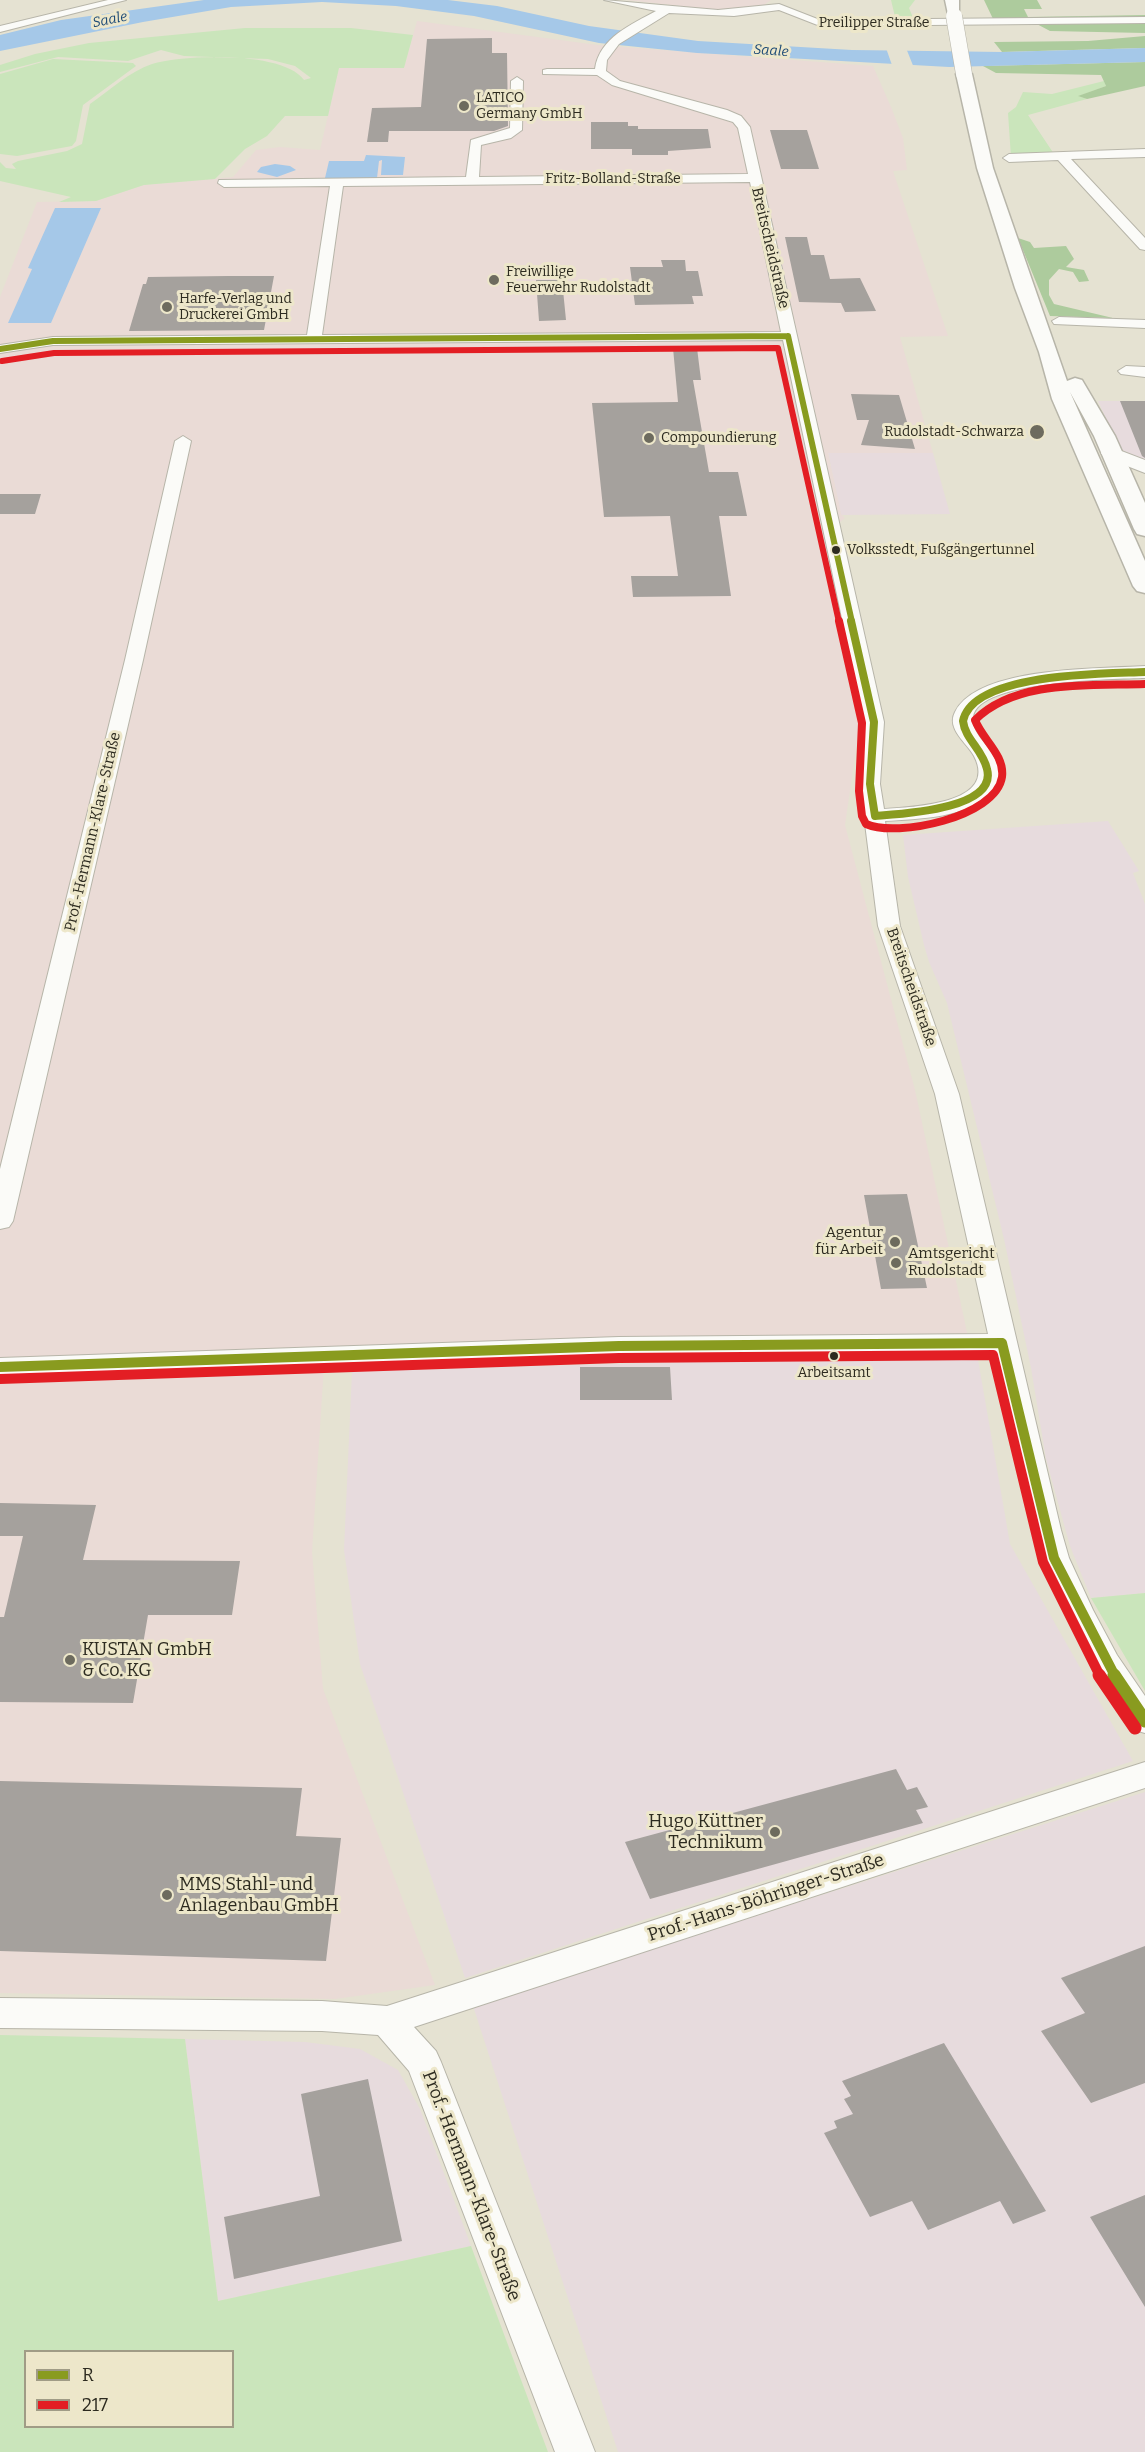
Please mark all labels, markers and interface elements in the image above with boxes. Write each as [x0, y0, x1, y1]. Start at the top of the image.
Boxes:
water label: Saale [91, 8, 129, 32]
street label: Preilipper Straße [819, 15, 929, 31]
water label: Saale [753, 41, 789, 61]
place label: LATICO Germany GmbH [476, 90, 583, 122]
marker: LATICO Germany GmbH [457, 99, 471, 113]
street label: Fritz-Bolland-Straße [545, 171, 681, 187]
street label: Breitscheidstraße [747, 186, 793, 310]
place label: Freiwillige Feuerwehr Rudolstadt [506, 264, 650, 296]
marker: Freiwillige Feuerwehr Rudolstadt [487, 273, 501, 287]
place label: Harfe-Verlag und Druckerei GmbH [179, 291, 292, 324]
marker: Harfe-Verlag und Druckerei GmbH [160, 300, 174, 314]
marker: Rudolstadt-Schwarza [1028, 423, 1046, 441]
place label: Rudolstadt-Schwarza [884, 424, 1024, 440]
place label: Compoundierung [661, 430, 777, 446]
marker: Compoundierung [642, 431, 656, 445]
place label: Volksstedt, Fußgängertunnel [847, 542, 1035, 558]
marker: Volksstedt, Fußgängertunnel [830, 544, 842, 556]
street label: Prof.-Hermann-Klare-Straße [61, 731, 125, 933]
street label: Breitscheidstraße [882, 926, 940, 1048]
place label: Agentur für Arbeit [815, 1224, 883, 1259]
marker: Agentur für Arbeit [888, 1235, 902, 1249]
place label: Amtsgericht Rudolstadt [908, 1245, 995, 1280]
marker: Amtsgericht Rudolstadt [889, 1256, 903, 1270]
marker: Arbeitsamt [828, 1350, 840, 1362]
place label: Arbeitsamt [797, 1365, 871, 1381]
place label: KUSTAN GmbH & Co. KG [82, 1639, 212, 1682]
marker: KUSTAN GmbH & Co. KG [63, 1653, 77, 1667]
place label: Hugo Küttner Technikum [648, 1811, 763, 1854]
marker: Hugo Küttner Technikum [768, 1825, 782, 1839]
street label: Prof.-Hans-Böhringer-Straße [645, 1850, 887, 1946]
place label: MMS Stahl- und Anlagenbau GmbH [179, 1874, 339, 1916]
marker: MMS Stahl- und Anlagenbau GmbH [160, 1888, 174, 1902]
street label: Prof.-Hermann-Klare-Straße [417, 2068, 525, 2304]
legend [24, 2350, 234, 2428]
text: R [82, 2364, 94, 2386]
text: 217 [82, 2394, 108, 2416]

